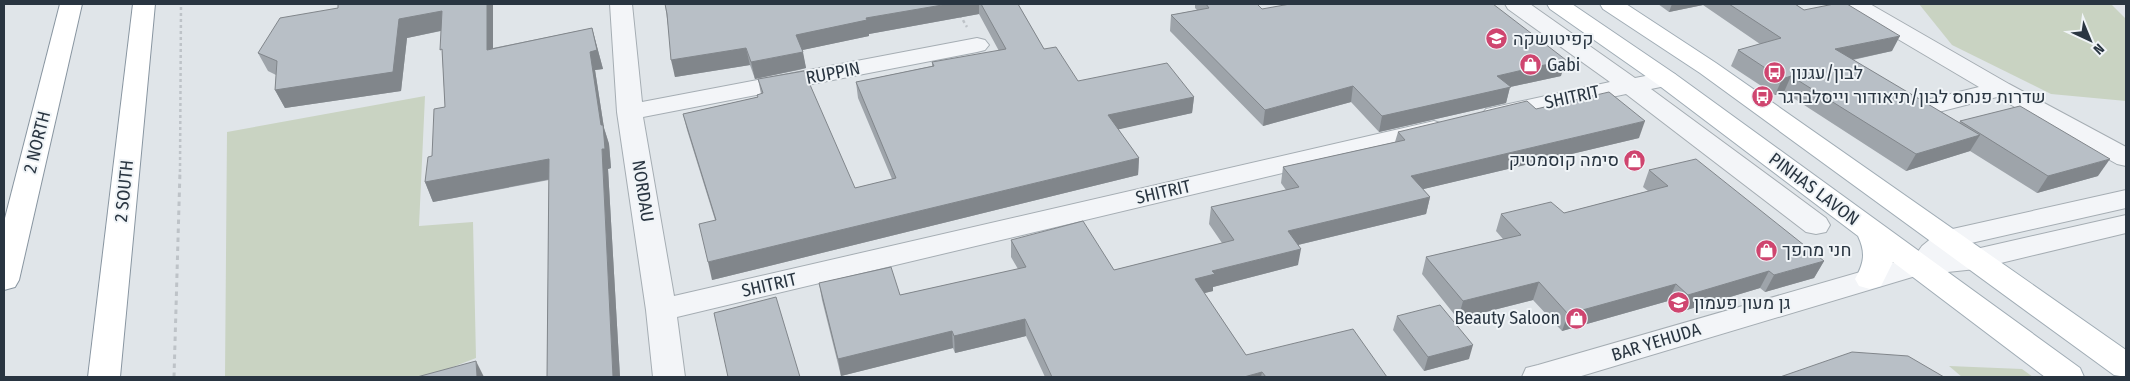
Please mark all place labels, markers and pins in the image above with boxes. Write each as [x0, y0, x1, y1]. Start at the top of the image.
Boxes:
school or university icon: קפיטושקה [1485, 27, 1509, 51]
place label: קפיטושקה [1513, 28, 1593, 50]
shop icon: Gabi [1519, 53, 1543, 77]
place label: Gabi [1547, 54, 1580, 76]
bus stop icon: לבון/עגנון [1763, 61, 1787, 85]
place label: לבון/עגנון [1791, 62, 1863, 84]
bus stop icon: שדרות פנחס לבון/תיאודור וייסלברגר [1750, 85, 1774, 109]
place label: שדרות פנחס לבון/תיאודור וייסלברגר [1778, 86, 2046, 108]
shop icon: סימה קוסמטיק [1623, 148, 1647, 172]
place label: סימה קוסמטיק [1509, 149, 1619, 171]
shop icon: חני מהפך [1754, 238, 1778, 262]
place label: חני מהפך [1782, 239, 1851, 261]
school or university icon: גן מעון פעמון [1666, 291, 1690, 315]
place label: גן מעון פעמון [1694, 292, 1791, 314]
shop icon: Beauty Saloon [1564, 306, 1588, 330]
place label: Beauty Saloon [1454, 307, 1560, 329]

